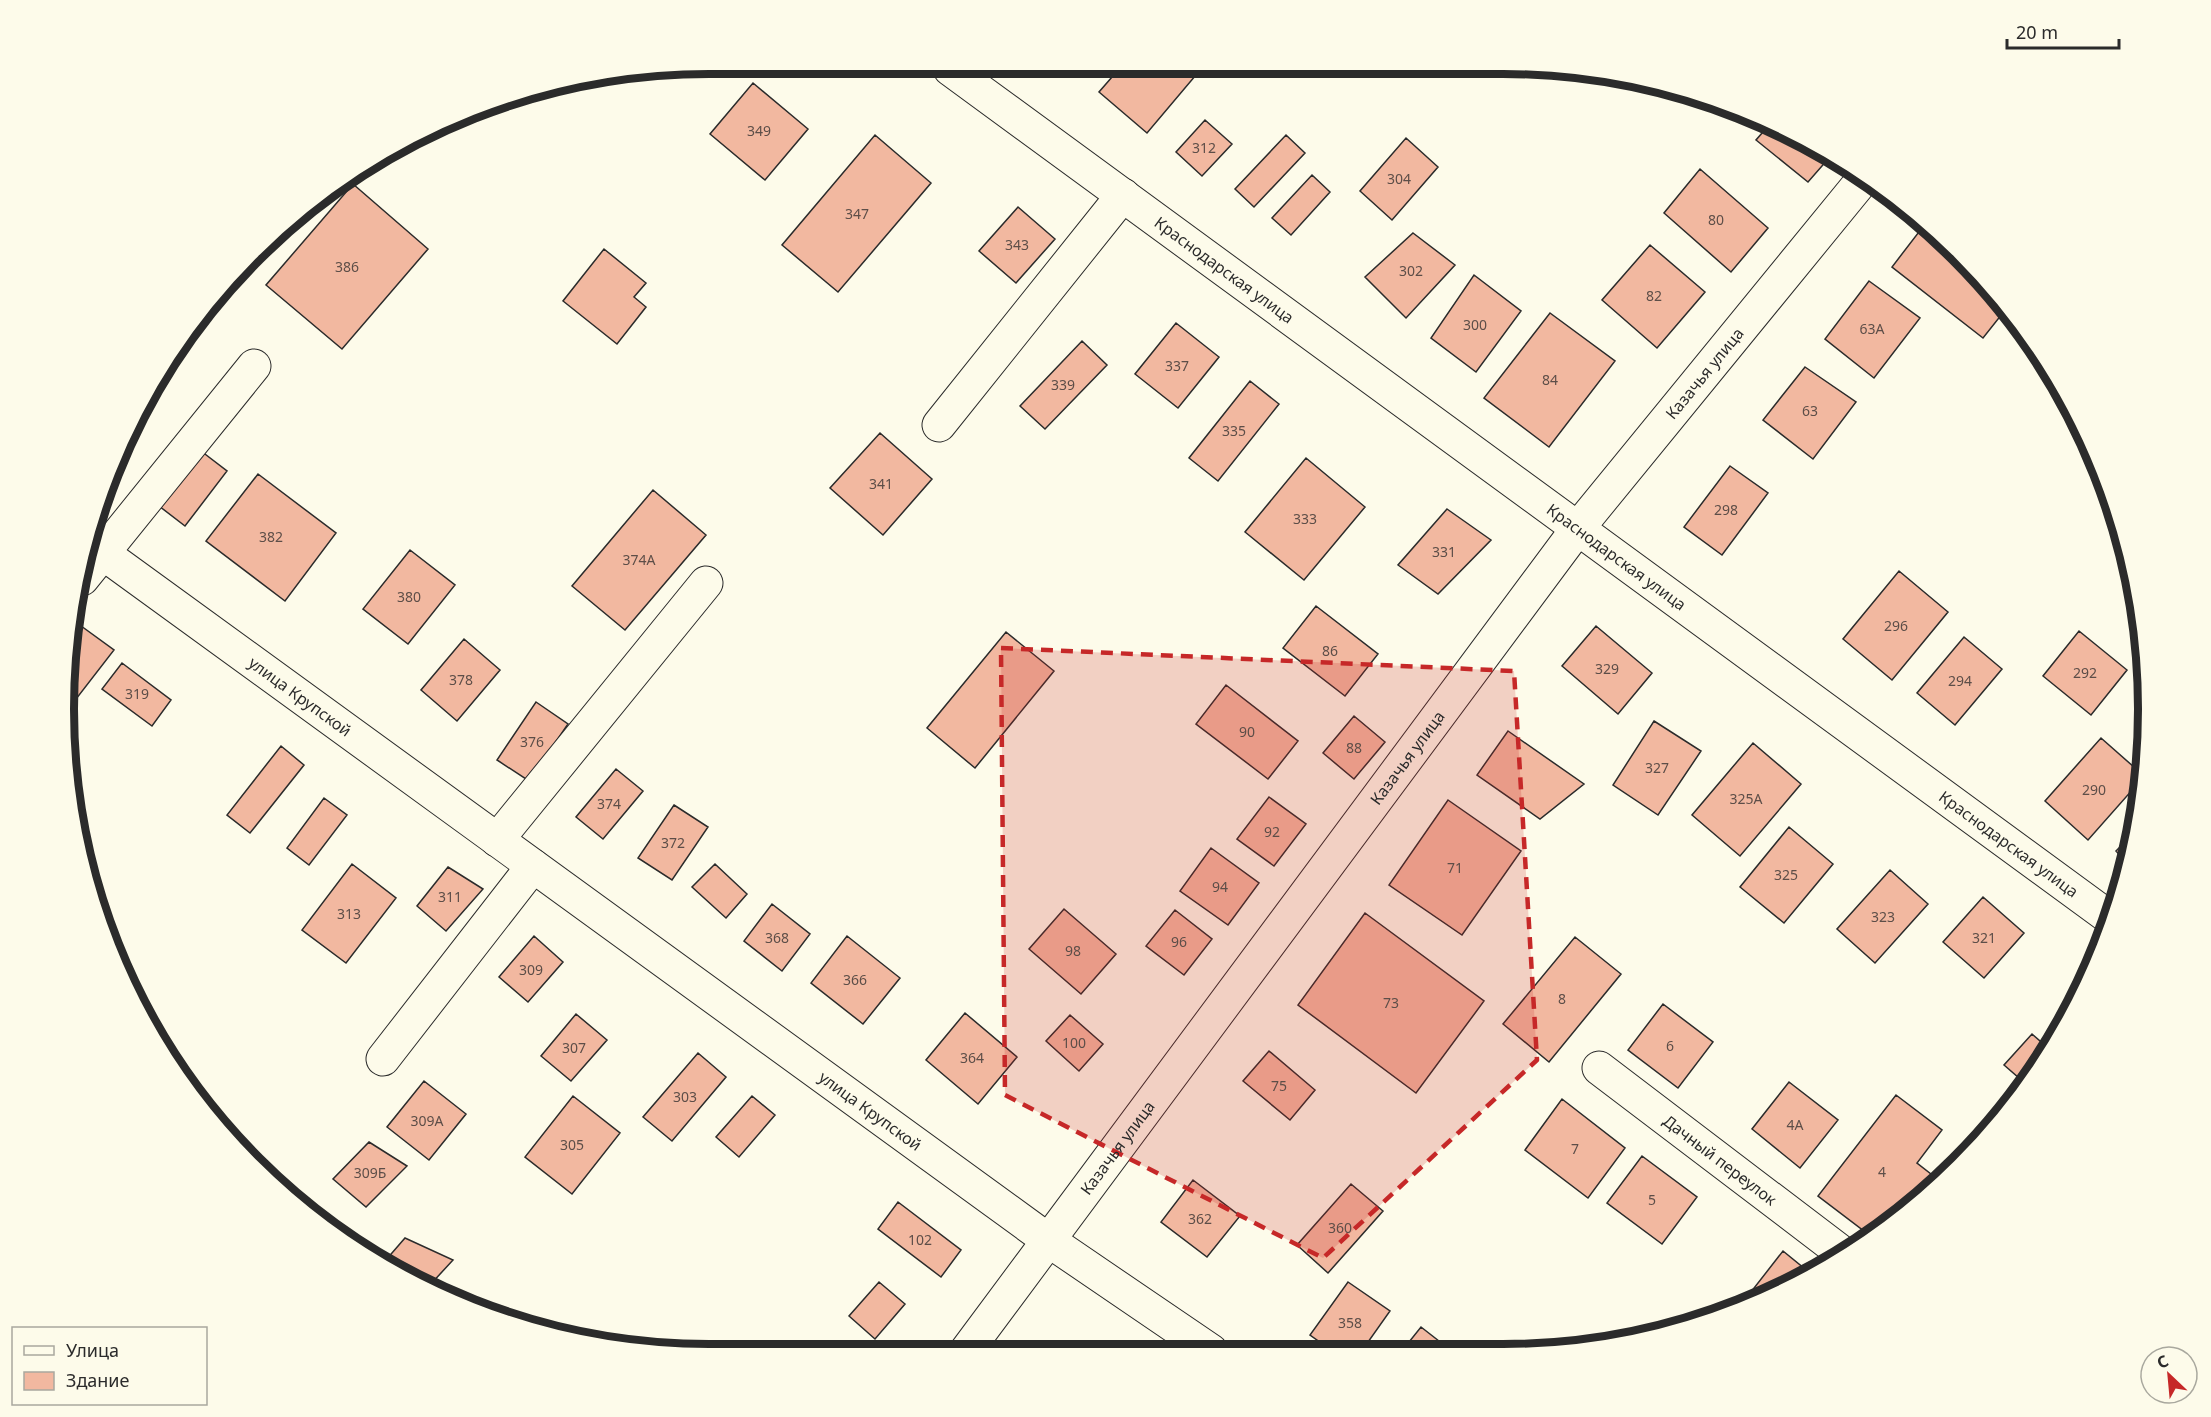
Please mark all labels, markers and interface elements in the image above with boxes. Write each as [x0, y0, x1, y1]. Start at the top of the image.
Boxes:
scale bar [2007, 12, 2120, 50]
text: 20 m [2016, 20, 2058, 44]
house number: 349 [747, 121, 771, 140]
house number: 312 [1192, 138, 1216, 157]
house number: 304 [1387, 169, 1411, 188]
house number: 347 [845, 204, 869, 223]
house number: 80 [1708, 210, 1724, 229]
street label: Краснодарская улица [1150, 211, 1299, 328]
house number: 343 [1005, 235, 1029, 254]
house number: 386 [335, 257, 359, 276]
house number: 302 [1399, 261, 1423, 280]
house number: 82 [1646, 286, 1662, 305]
house number: 300 [1463, 315, 1487, 334]
house number: 63А [1860, 319, 1885, 338]
street label: Казачья улица [1660, 323, 1748, 424]
house number: 337 [1165, 356, 1189, 375]
house number: 84 [1542, 370, 1558, 389]
house number: 339 [1051, 375, 1075, 394]
house number: 63 [1802, 401, 1818, 420]
house number: 335 [1222, 421, 1246, 440]
house number: 341 [869, 474, 893, 493]
street label: Краснодарская улица [1542, 498, 1691, 615]
house number: 298 [1714, 500, 1738, 519]
house number: 333 [1293, 509, 1317, 528]
house number: 382 [259, 527, 283, 546]
house number: 331 [1432, 542, 1456, 561]
house number: 374А [623, 550, 656, 569]
house number: 380 [397, 587, 421, 606]
house number: 296 [1884, 616, 1908, 635]
house number: 86 [1322, 641, 1338, 660]
street label: улица Крупской [244, 652, 356, 741]
house number: 329 [1595, 659, 1619, 678]
house number: 292 [2073, 663, 2097, 682]
house number: 378 [449, 670, 473, 689]
house number: 294 [1948, 671, 1972, 690]
house number: 319 [125, 684, 149, 703]
street label: Казачья улица [1365, 706, 1450, 809]
house number: 90 [1239, 722, 1255, 741]
house number: 376 [520, 732, 544, 751]
house number: 88 [1346, 738, 1362, 757]
house number: 327 [1645, 758, 1669, 777]
house number: 290 [2082, 780, 2106, 799]
street label: Краснодарская улица [1934, 785, 2083, 902]
house number: 325А [1730, 789, 1763, 808]
house number: 374 [597, 794, 621, 813]
house number: 92 [1264, 822, 1280, 841]
house number: 372 [661, 833, 685, 852]
house number: 71 [1447, 858, 1463, 877]
house number: 325 [1774, 865, 1798, 884]
house number: 94 [1212, 877, 1228, 896]
house number: 311 [438, 887, 462, 906]
house number: 313 [337, 904, 361, 923]
house number: 323 [1871, 907, 1895, 926]
house number: 368 [765, 928, 789, 947]
house number: 321 [1972, 928, 1996, 947]
house number: 96 [1171, 932, 1187, 951]
house number: 98 [1065, 941, 1081, 960]
house number: 309 [519, 960, 543, 979]
house number: 366 [843, 970, 867, 989]
house number: 8 [1558, 989, 1566, 1008]
house number: 73 [1383, 993, 1399, 1012]
house number: 100 [1062, 1033, 1086, 1052]
house number: 6 [1666, 1036, 1674, 1055]
house number: 307 [562, 1038, 586, 1057]
house number: 364 [960, 1048, 984, 1067]
street label: улица Крупской [815, 1066, 926, 1156]
house number: 75 [1271, 1076, 1287, 1095]
house number: 303 [673, 1087, 697, 1106]
street label: Казачья улица [1075, 1096, 1160, 1199]
street label: Дачный переулок [1659, 1110, 1782, 1211]
house number: 309А [411, 1111, 444, 1130]
house number: 4А [1787, 1115, 1804, 1134]
house number: 305 [560, 1135, 584, 1154]
house number: 7 [1571, 1139, 1579, 1158]
house number: 4 [1878, 1162, 1886, 1181]
house number: 309Б [354, 1163, 386, 1182]
house number: 5 [1648, 1190, 1656, 1209]
house number: 362 [1188, 1209, 1212, 1228]
house number: 360 [1328, 1218, 1352, 1237]
house number: 102 [908, 1230, 932, 1249]
house number: 358 [1338, 1313, 1362, 1332]
legend [12, 1327, 207, 1405]
text: Улица [66, 1338, 119, 1362]
north arrow [2139, 1345, 2199, 1405]
text: С [2153, 1349, 2172, 1374]
text: Здание [66, 1368, 130, 1392]

